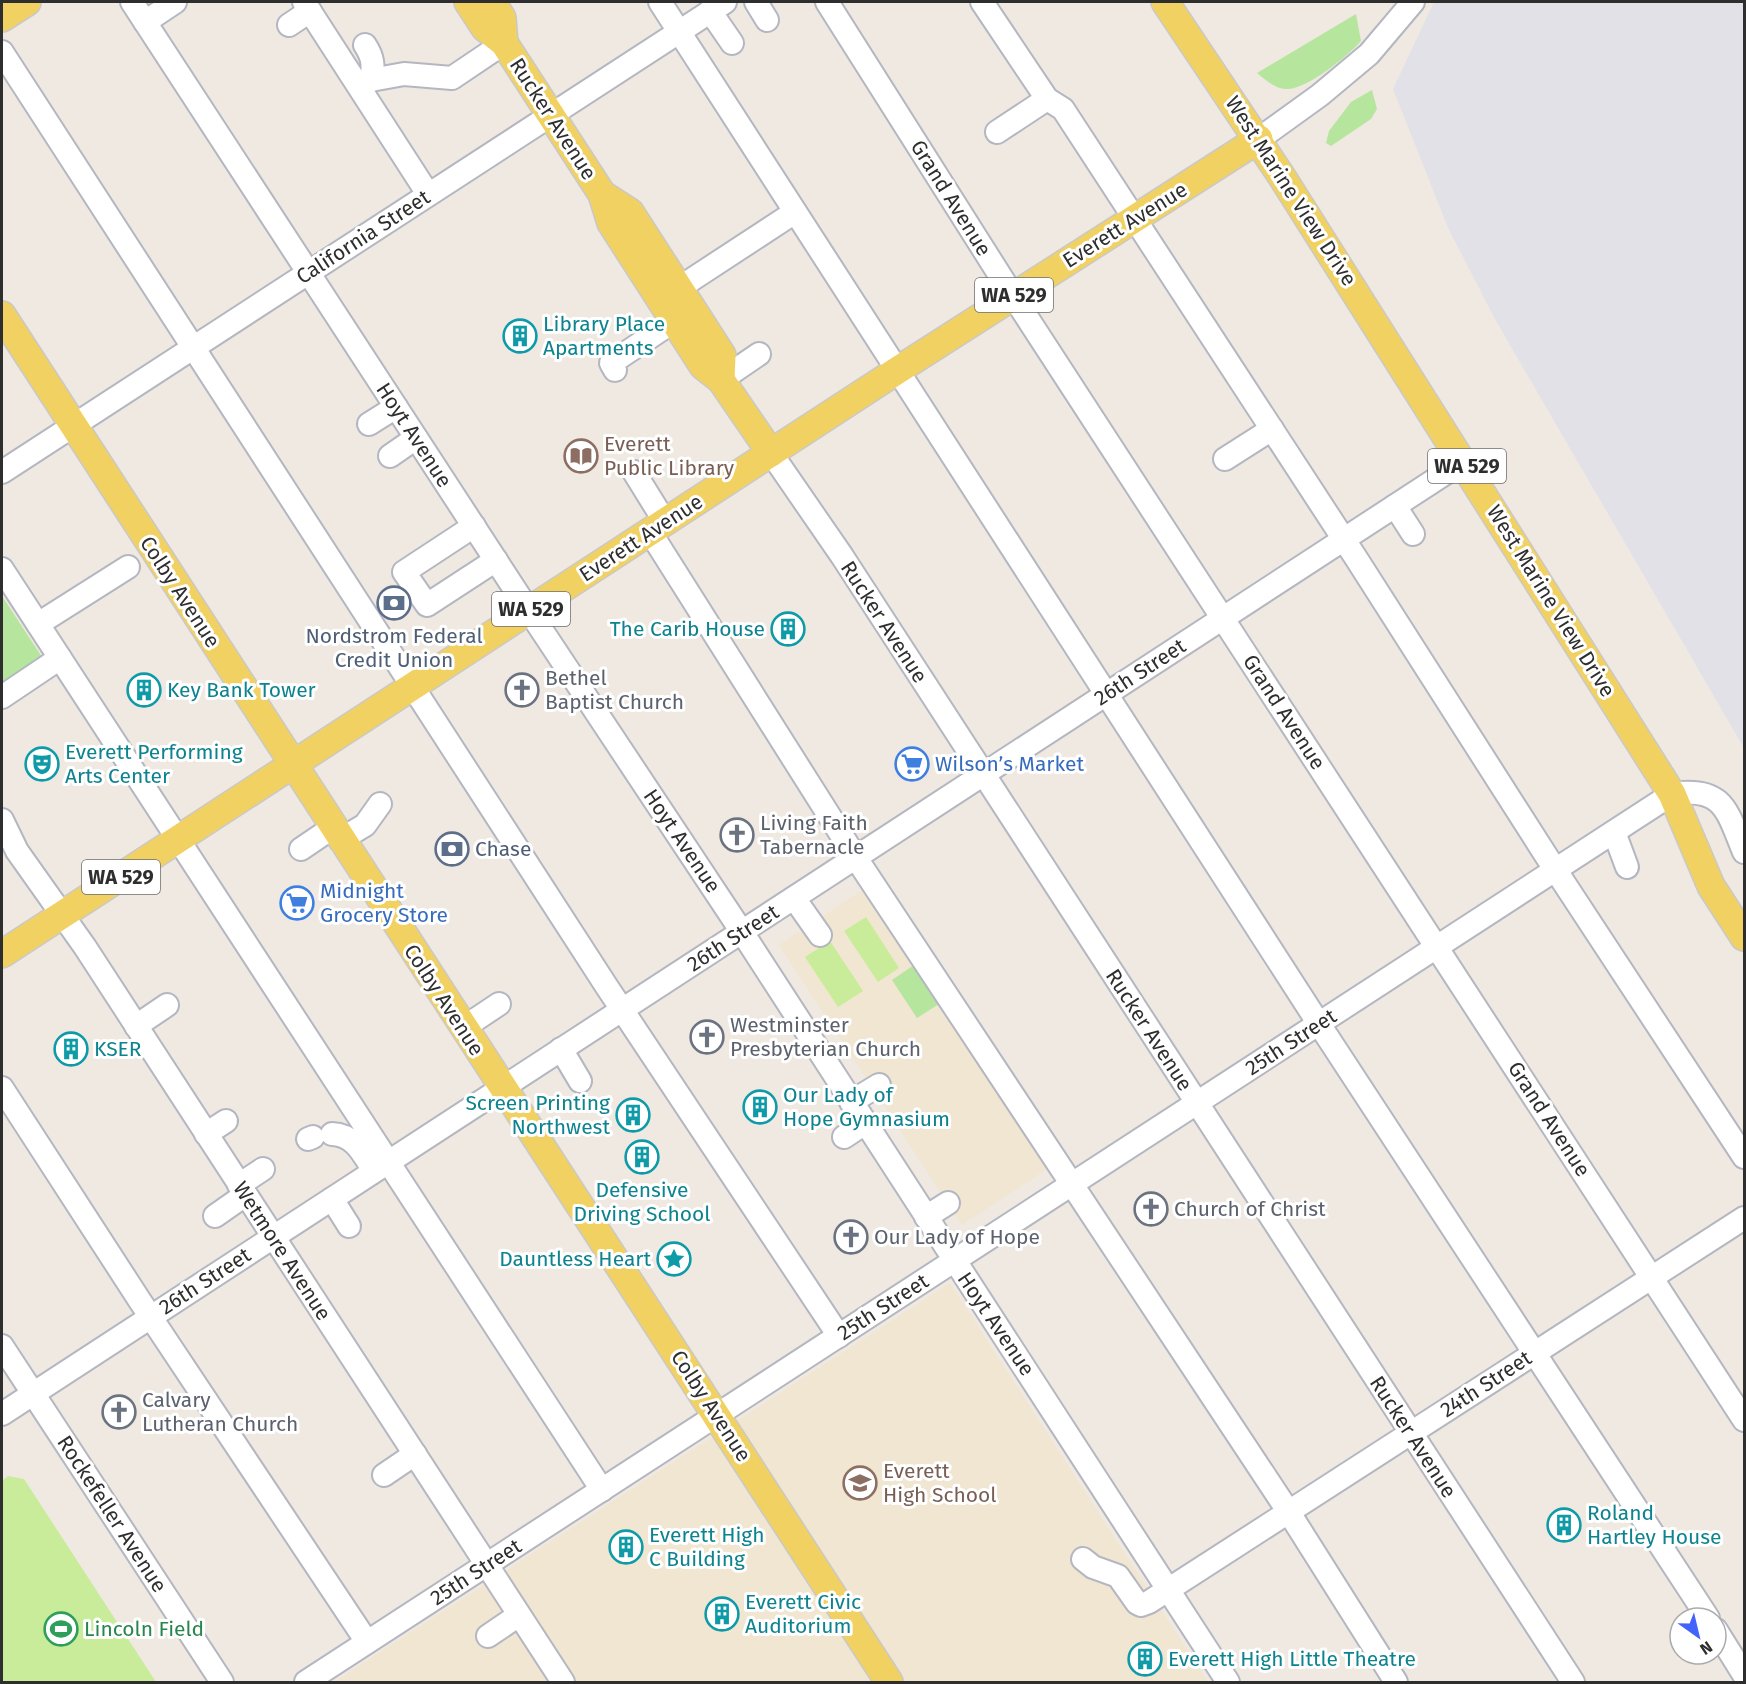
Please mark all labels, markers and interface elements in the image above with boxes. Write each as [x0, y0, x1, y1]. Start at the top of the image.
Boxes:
street label: Rucker Avenue [504, 53, 602, 185]
street label: West Marine View Drive [1220, 91, 1362, 291]
street label: Grand Avenue [905, 135, 997, 261]
street label: Everett Avenue [1058, 176, 1192, 274]
street label: California Street [291, 184, 435, 290]
road number: WA 529 [975, 278, 1053, 312]
place label: Library Place Apartments [543, 311, 665, 361]
building icon: Library Place Apartments [502, 318, 538, 354]
street label: Hoyt Avenue [371, 378, 457, 492]
place label: Everett Public Library [604, 431, 735, 481]
library icon: Everett Public Library [563, 438, 599, 474]
road number: WA 529 [1428, 449, 1506, 483]
street label: Everett Avenue [574, 488, 708, 588]
street label: West Marine View Drive [1481, 500, 1621, 702]
street label: Colby Avenue [134, 531, 226, 653]
street label: Rucker Avenue [835, 556, 933, 688]
bank icon: Nordstrom Federal Credit Union [376, 585, 412, 621]
road number: WA 529 [492, 592, 570, 626]
building icon: The Carib House [770, 611, 806, 647]
place label: The Carib House [610, 616, 765, 642]
place label: Nordstrom Federal Credit Union [305, 623, 483, 673]
street label: 26th Street [1089, 633, 1191, 711]
street label: Grand Avenue [1237, 649, 1331, 775]
place label: Bethel Baptist Church [545, 665, 684, 715]
building icon: Key Bank Tower [126, 672, 162, 708]
church icon: Bethel Baptist Church [504, 672, 540, 708]
place label: Key Bank Tower [167, 677, 316, 703]
place label: Everett Performing Arts Center [65, 739, 243, 789]
theatre icon: Everett Performing Arts Center [24, 746, 60, 782]
supermarket icon: Wilson’s Market [894, 746, 930, 782]
place label: Wilson’s Market [935, 751, 1084, 777]
street label: Hoyt Avenue [638, 784, 726, 898]
place label: Living Faith Tabernacle [760, 810, 868, 860]
church icon: Living Faith Tabernacle [719, 817, 755, 853]
bank icon: Chase [434, 831, 470, 867]
place label: Chase [475, 836, 531, 862]
road number: WA 529 [82, 860, 160, 894]
place label: Midnight Grocery Store [320, 878, 448, 928]
supermarket icon: Midnight Grocery Store [279, 885, 315, 921]
street label: 26th Street [682, 899, 784, 977]
street label: Colby Avenue [398, 939, 490, 1061]
street label: Rucker Avenue [1100, 964, 1198, 1096]
street label: 25th Street [1241, 1003, 1342, 1081]
place label: Westminster Presbyterian Church [730, 1012, 921, 1062]
church icon: Westminster Presbyterian Church [689, 1019, 725, 1055]
building icon: KSER [53, 1031, 89, 1067]
place label: KSER [94, 1036, 142, 1062]
street label: Grand Avenue [1502, 1056, 1596, 1182]
place label: Our Lady of Hope Gymnasium [783, 1082, 950, 1132]
building icon: Our Lady of Hope Gymnasium [742, 1089, 778, 1125]
place label: Screen Printing Northwest [465, 1090, 610, 1140]
building icon: Screen Printing Northwest [615, 1097, 651, 1133]
building icon: Defensive Driving School [624, 1139, 660, 1175]
street label: Wetmore Avenue [227, 1177, 337, 1325]
place label: Defensive Driving School [573, 1177, 711, 1227]
church icon: Church of Christ [1133, 1191, 1169, 1227]
place label: Church of Christ [1174, 1196, 1326, 1222]
church icon: Our Lady of Hope [833, 1219, 869, 1255]
place label: Our Lady of Hope [874, 1224, 1040, 1250]
place icon: Dauntless Heart [656, 1241, 692, 1277]
street label: 26th Street [154, 1242, 256, 1320]
place label: Dauntless Heart [499, 1246, 651, 1272]
street label: Hoyt Avenue [952, 1267, 1040, 1381]
street label: 25th Street [833, 1268, 934, 1346]
street label: Colby Avenue [665, 1345, 757, 1467]
street label: 24th Street [1436, 1345, 1537, 1423]
street label: Rucker Avenue [1364, 1371, 1462, 1503]
place label: Calvary Lutheran Church [142, 1387, 298, 1437]
church icon: Calvary Lutheran Church [101, 1394, 137, 1430]
street label: Rockefeller Avenue [52, 1431, 172, 1597]
place label: Everett High School [883, 1458, 996, 1508]
school or university icon: Everett High School [842, 1465, 878, 1501]
place label: Roland Hartley House [1587, 1500, 1722, 1550]
building icon: Roland Hartley House [1546, 1507, 1582, 1543]
place label: Everett High C Building [649, 1522, 765, 1572]
building icon: Everett High C Building [608, 1529, 644, 1565]
street label: 25th Street [426, 1533, 527, 1611]
place label: Everett Civic Auditorium [745, 1589, 861, 1639]
building icon: Everett Civic Auditorium [704, 1596, 740, 1632]
north arrow [1668, 1606, 1728, 1666]
sports icon: Lincoln Field [43, 1611, 79, 1647]
place label: Lincoln Field [84, 1616, 204, 1642]
text: N [1696, 1637, 1716, 1659]
building icon: Everett High Little Theatre [1127, 1641, 1163, 1677]
place label: Everett High Little Theatre [1168, 1646, 1416, 1672]

